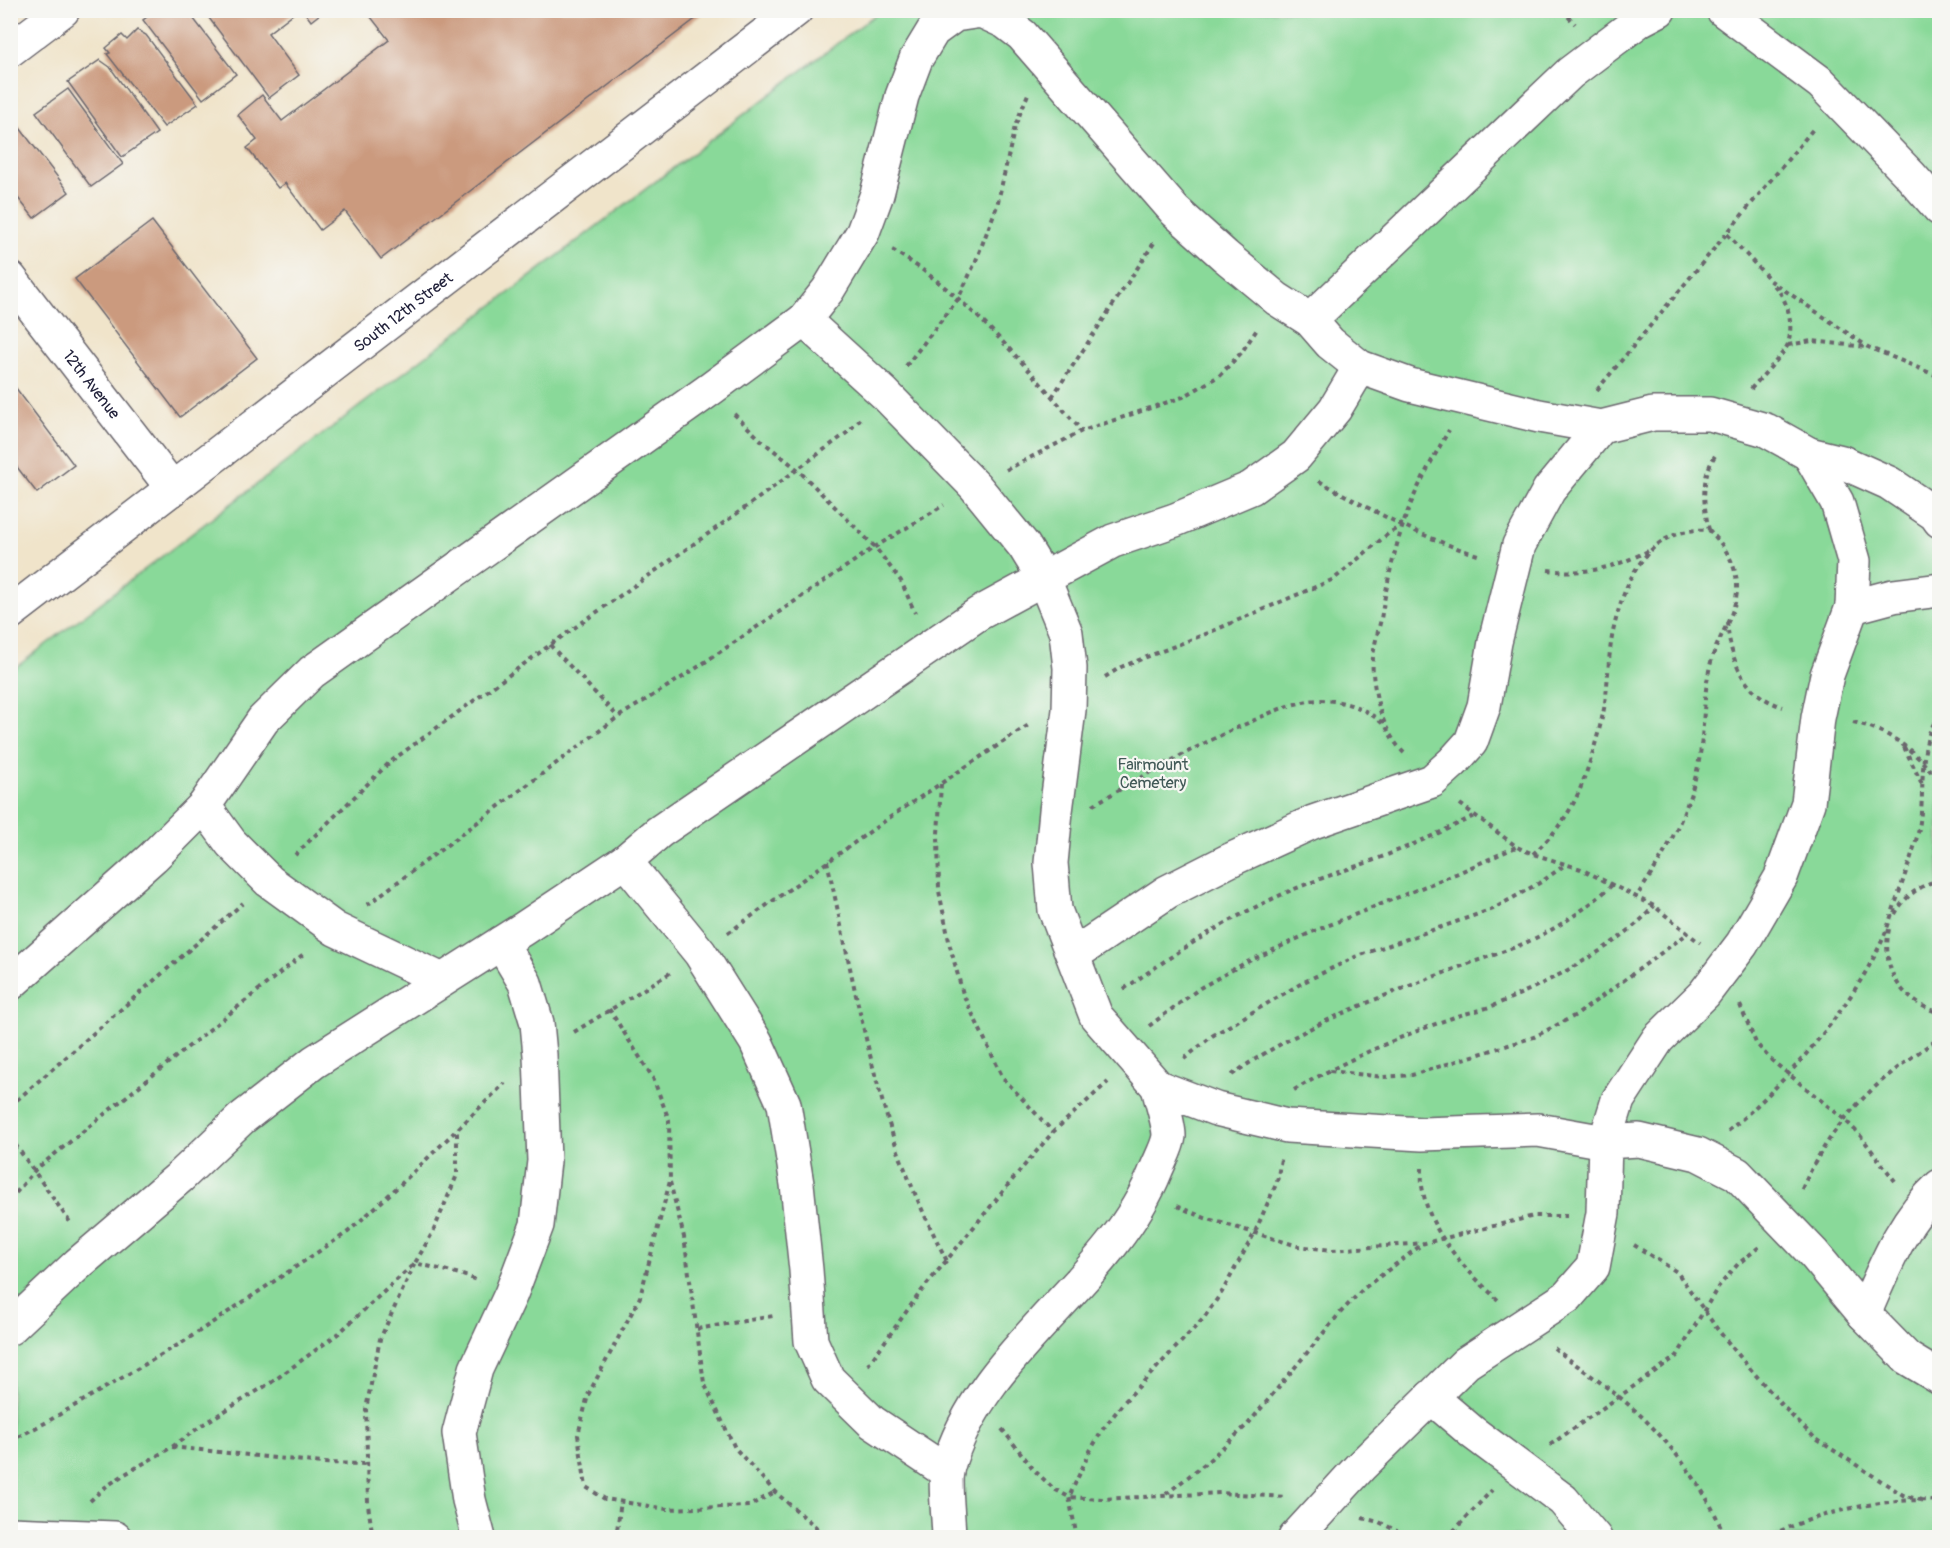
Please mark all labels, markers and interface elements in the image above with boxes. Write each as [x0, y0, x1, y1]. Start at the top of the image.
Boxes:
street label: South 12th Street [350, 268, 457, 357]
street label: 12th Avenue [58, 346, 124, 423]
park label: Fairmount Cemetery [1118, 755, 1189, 793]

